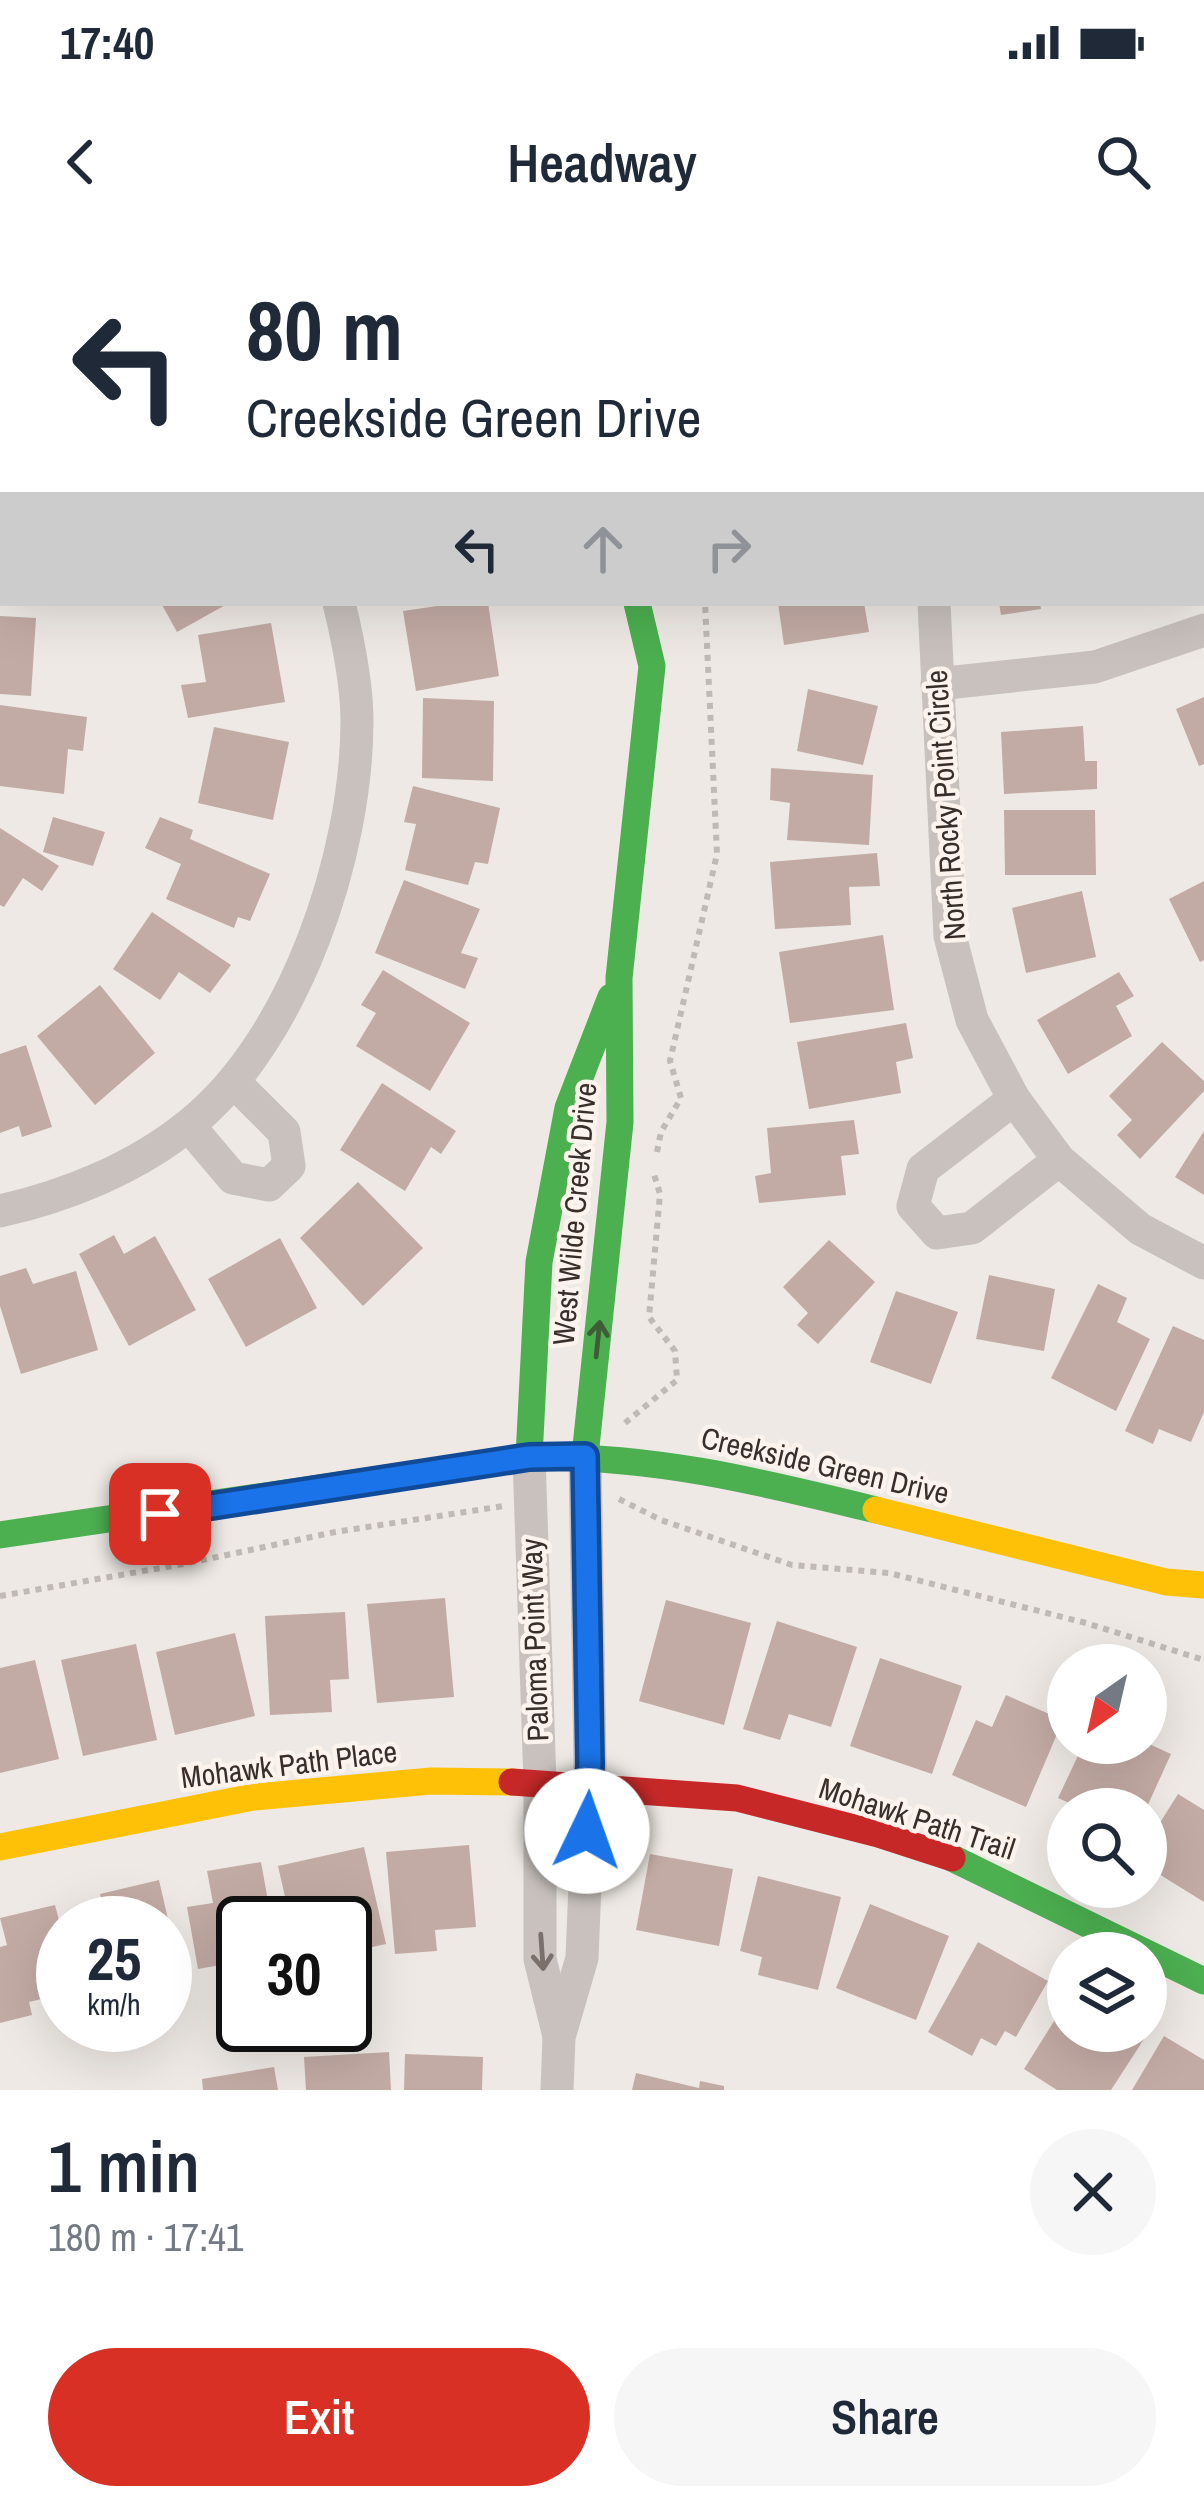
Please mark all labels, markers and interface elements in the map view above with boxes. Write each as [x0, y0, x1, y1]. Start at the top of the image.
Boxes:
text: 17:40 [60, 12, 154, 73]
text: Headway [507, 126, 697, 199]
icon: back [48, 129, 114, 195]
icon: search [1090, 129, 1156, 195]
text: 80 m [246, 273, 403, 386]
icon: left [48, 288, 204, 444]
text: Creekside Green Drive [246, 381, 701, 454]
icon: left [444, 516, 510, 582]
icon: ahead [570, 516, 636, 582]
icon: right [696, 516, 762, 582]
street label: North Rocky Point Circle [916, 669, 974, 941]
street label: West Wilde Creek Drive [543, 1081, 605, 1347]
one-way arrow [587, 1321, 610, 1360]
street label: Creekside Green Drive [697, 1417, 953, 1513]
pin [109, 1463, 211, 1565]
icon: arrive [127, 1481, 193, 1547]
street label: Paloma Point Way [510, 1537, 558, 1742]
north arrow [1047, 1644, 1167, 1764]
map controls [1047, 1644, 1167, 2052]
street label: Mohawk Path Place [179, 1731, 399, 1797]
position arrow [524, 1768, 650, 1894]
street label: Mohawk Path Trail [814, 1768, 1020, 1869]
button: search [1047, 1788, 1167, 1908]
speed limit sign: 30 [216, 1896, 372, 2052]
text: 25 [87, 1918, 141, 1999]
one-way arrow [530, 1931, 553, 1970]
button: layers [1047, 1932, 1167, 2052]
text: km/h [87, 1984, 141, 2024]
text: 1 min [48, 2117, 200, 2214]
button: close [1030, 2129, 1156, 2255]
text: 180 m · 17:41 [48, 2211, 244, 2263]
button: Exit [48, 2348, 590, 2486]
button: Share [614, 2348, 1156, 2486]

